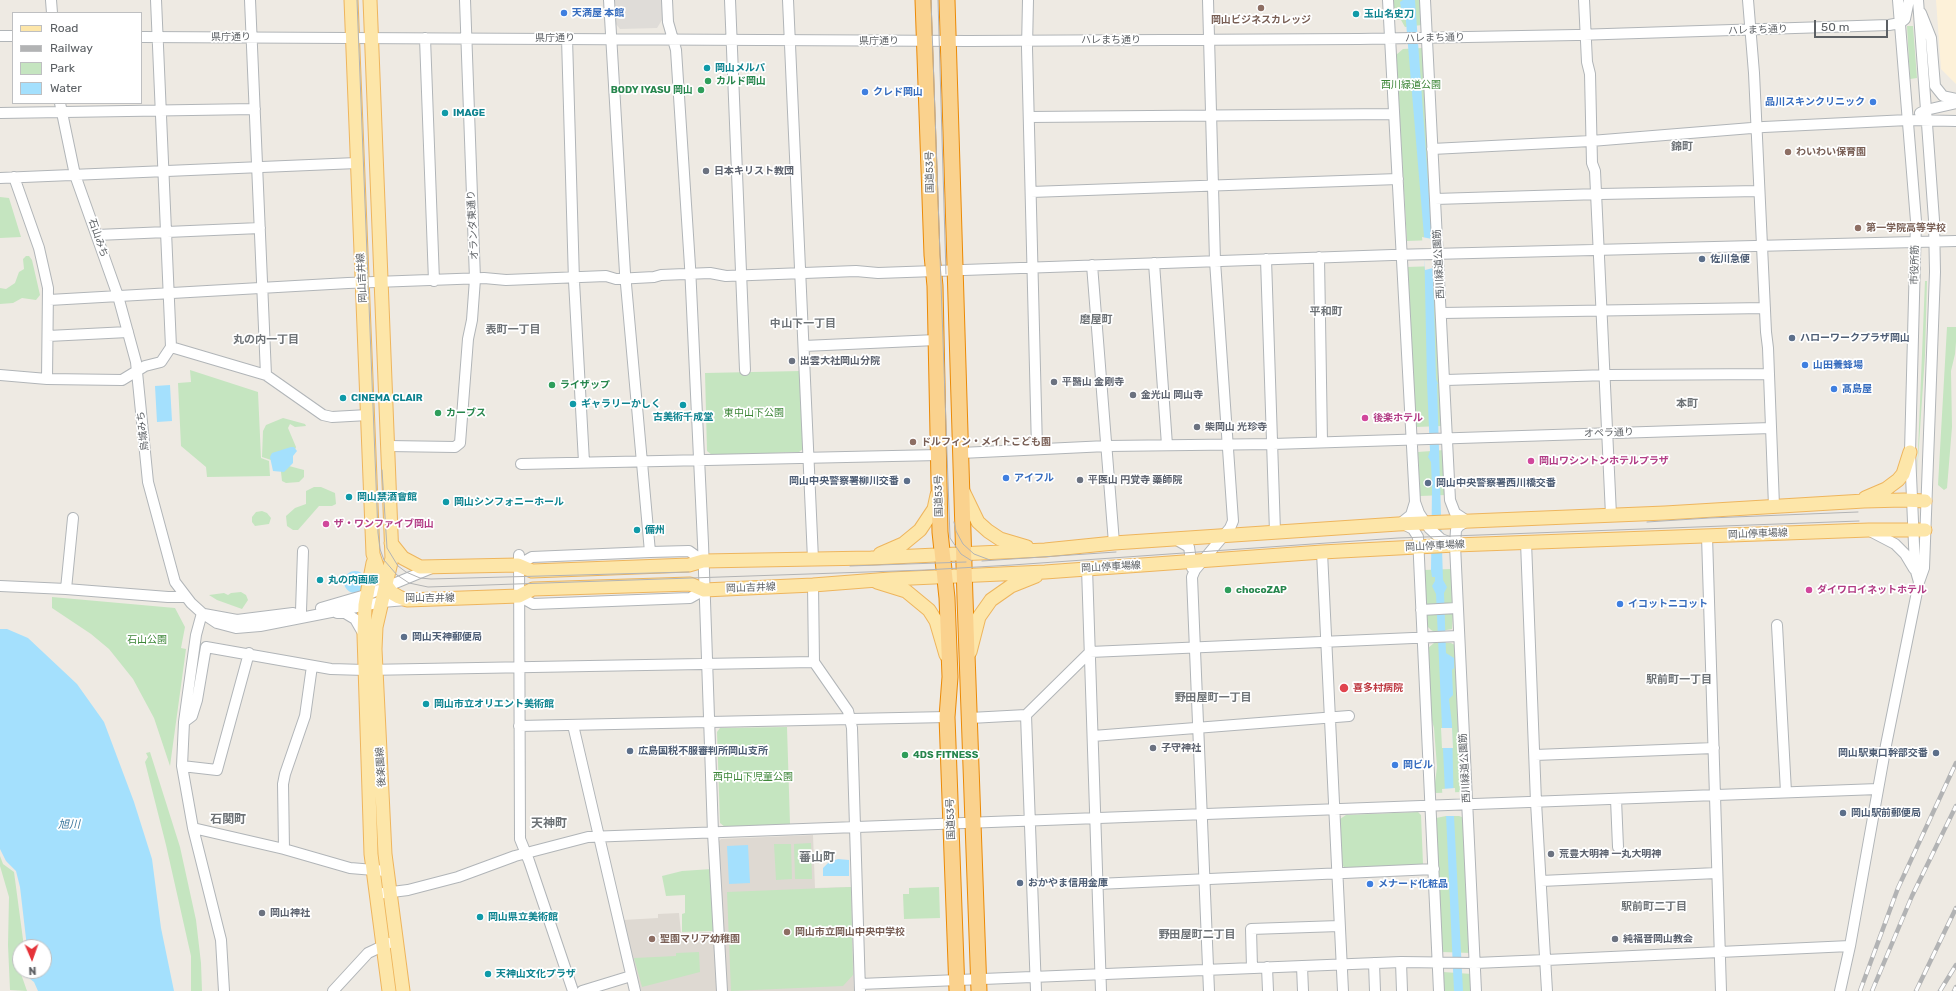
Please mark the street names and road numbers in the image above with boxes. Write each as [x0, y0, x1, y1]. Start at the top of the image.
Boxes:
street label: ハレまち通り [1728, 23, 1788, 37]
street label: 県庁通り [211, 31, 251, 43]
street label: ハレまち通り [1405, 31, 1465, 45]
street label: 県庁通り [535, 32, 575, 44]
street label: ハレまち通り [1081, 34, 1141, 46]
street label: 県庁通り [859, 35, 899, 47]
street label: 国道53号 [924, 151, 936, 193]
street label: オランダ東通り [465, 190, 481, 260]
street label: 石山みち [86, 217, 110, 259]
street label: 西川緑道公園筋 [1431, 229, 1447, 299]
street label: 市役所筋 [1909, 245, 1921, 285]
street label: 岡山吉井線 [355, 253, 369, 303]
street label: 烏城みち [135, 410, 151, 452]
street label: オペラ通り [1584, 426, 1634, 440]
street label: 国道53号 [933, 475, 945, 517]
street label: 岡山停車場線 [1728, 527, 1788, 541]
street label: 岡山停車場線 [1405, 538, 1465, 554]
street label: 岡山停車場線 [1081, 559, 1141, 575]
street label: 岡山吉井線 [726, 581, 776, 595]
street label: 岡山吉井線 [405, 592, 455, 604]
street label: 西川緑道公園筋 [1457, 733, 1473, 803]
street label: 後楽園線 [374, 747, 388, 787]
street label: 国道53号 [944, 798, 958, 840]

